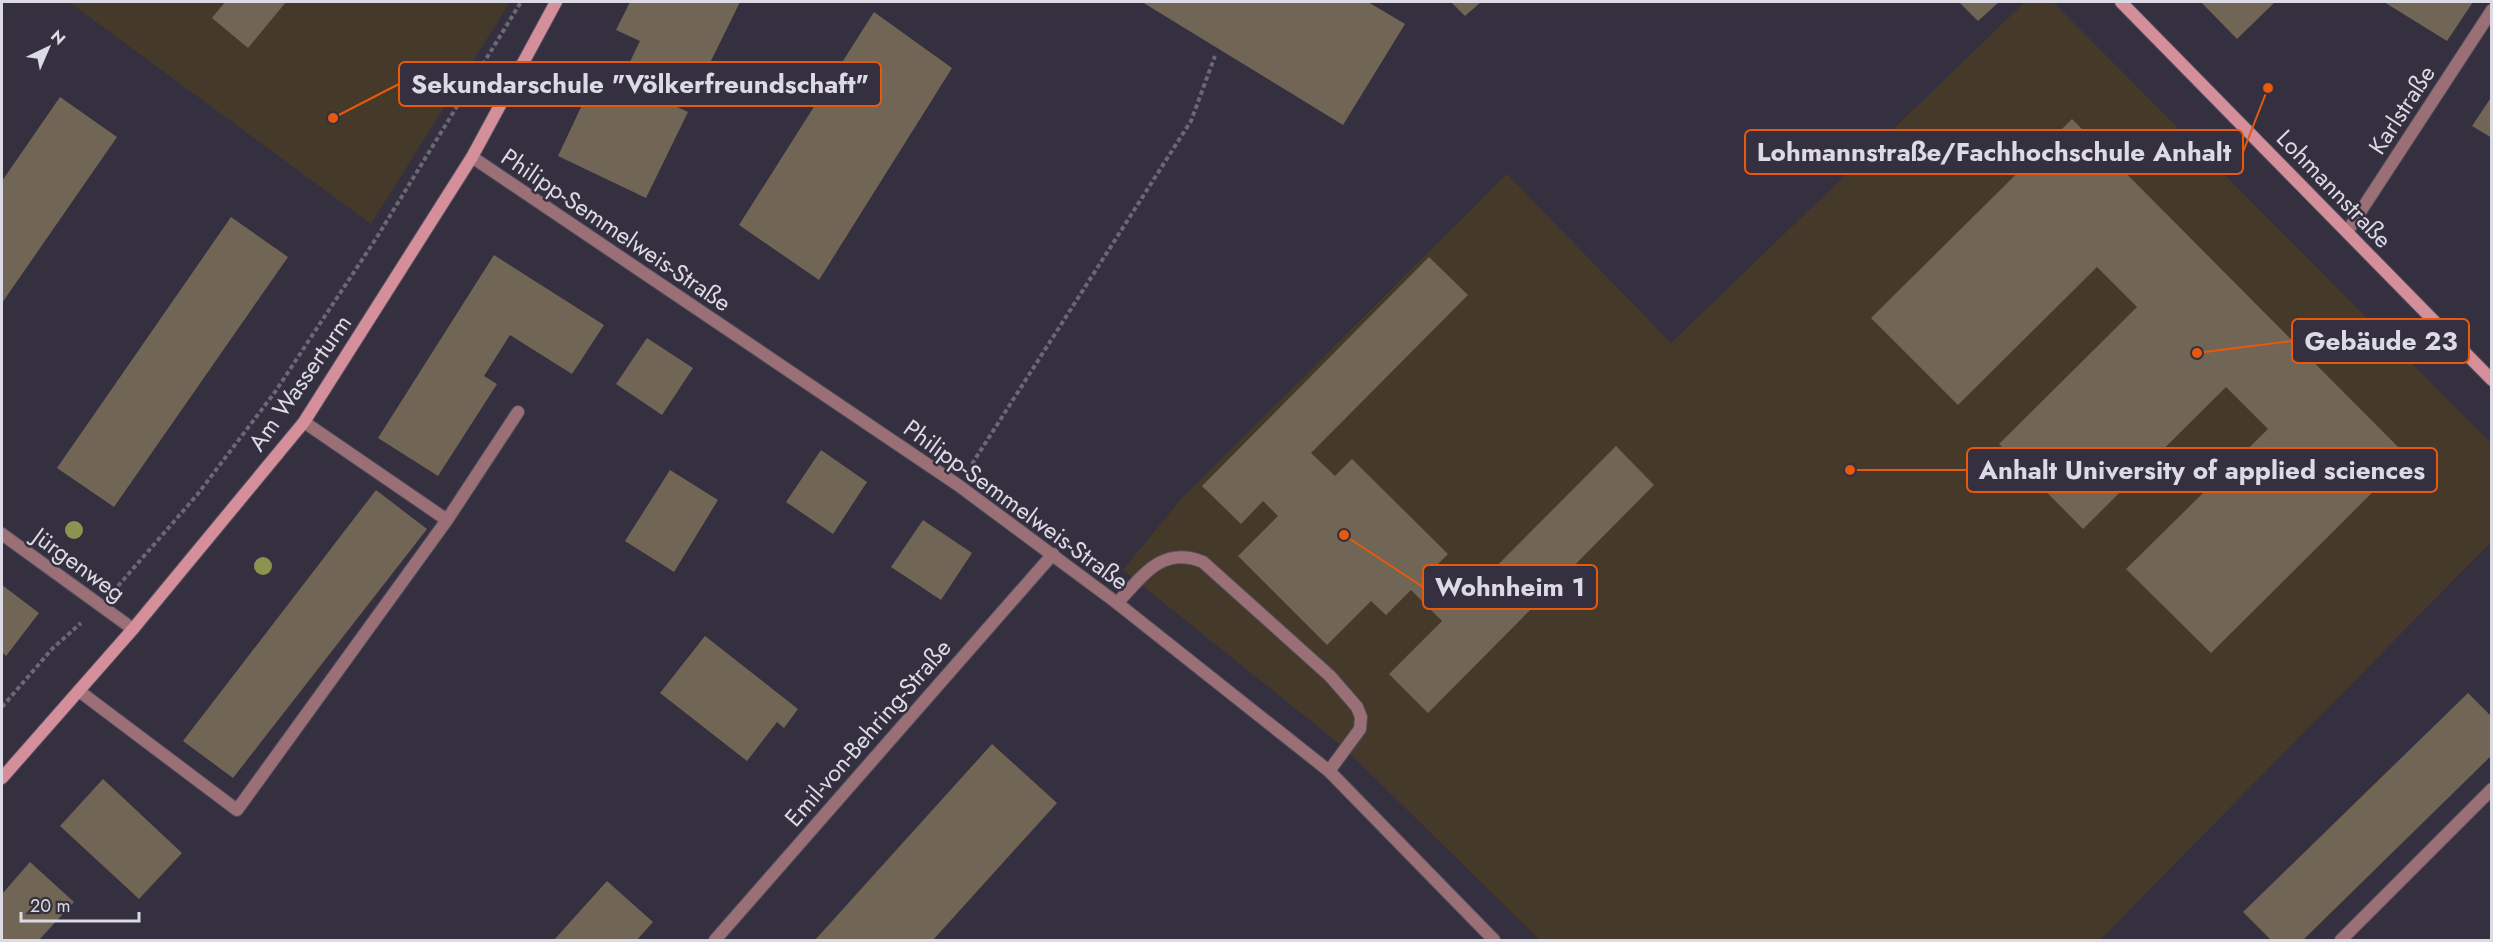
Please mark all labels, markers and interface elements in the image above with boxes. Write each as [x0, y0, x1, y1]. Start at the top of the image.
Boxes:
north arrow [18, 18, 78, 78]
text: N [46, 25, 71, 50]
street label: Karlstraße [2360, 58, 2443, 161]
callout: Sekundarschule "Völkerfreundschaft" [399, 62, 881, 106]
text: Sekundarschule "Völkerfreundschaft" [411, 65, 869, 103]
street label: Lohmannstraße [2269, 121, 2400, 256]
callout: Lohmannstraße/Fachhochschule Anhalt [1745, 130, 2243, 174]
text: Lohmannstraße/Fachhochschule Anhalt [1757, 133, 2232, 171]
street label: Philipp-Semmelweis-Straße [494, 139, 738, 320]
street label: Am Wasserturm [239, 307, 360, 458]
callout: Gebäude 23 [2292, 319, 2469, 363]
text: Gebäude 23 [2304, 322, 2458, 360]
street label: Philipp-Semmelweis-Straße [896, 411, 1136, 598]
callout: Anhalt University of applied sciences [1967, 448, 2437, 492]
text: Anhalt University of applied sciences [1978, 451, 2425, 489]
street label: Jürgenweg [23, 517, 133, 610]
callout: Wohnheim 1 [1423, 565, 1597, 609]
text: Wohnheim 1 [1435, 568, 1585, 606]
street label: Emil-von-Behring-Straße [776, 631, 959, 834]
scale bar [21, 885, 140, 923]
text: 20 m [30, 893, 70, 919]

